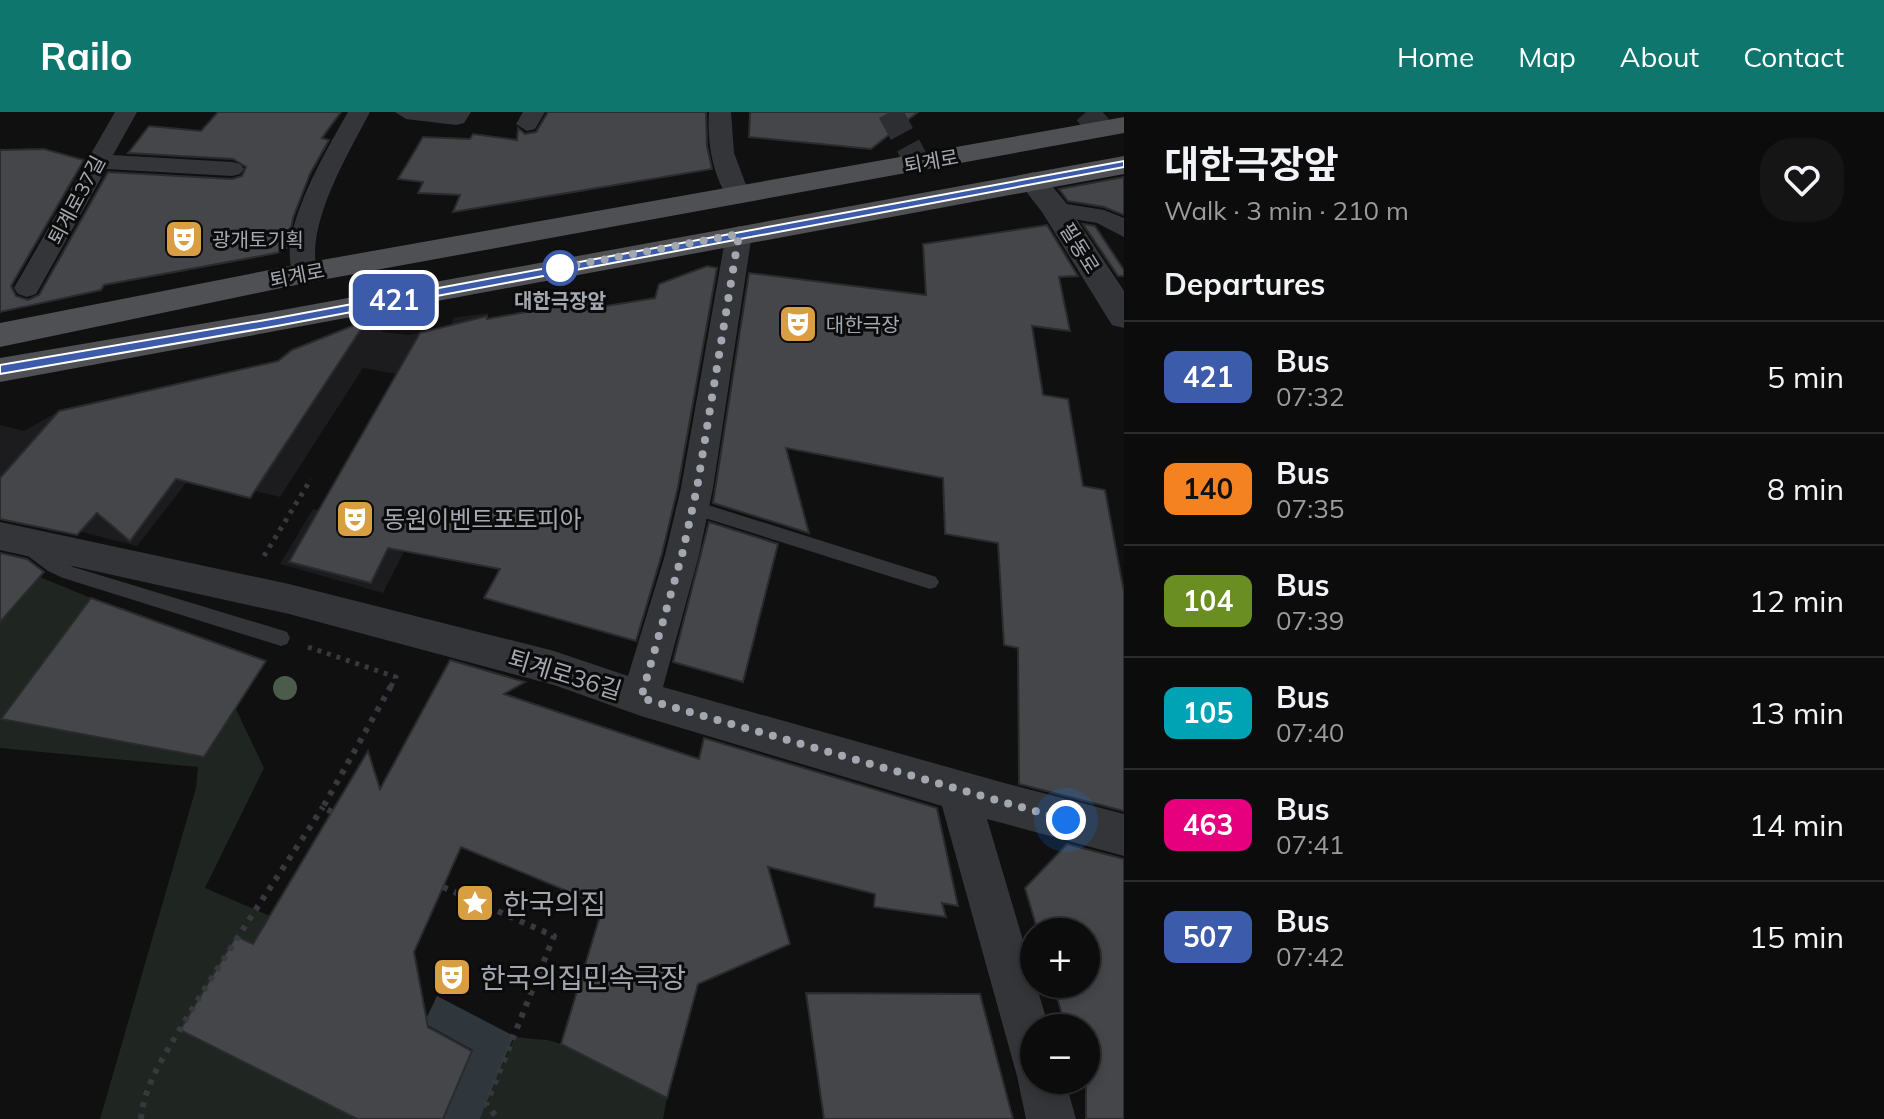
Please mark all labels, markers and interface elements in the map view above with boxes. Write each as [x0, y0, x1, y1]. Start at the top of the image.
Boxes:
text: Railo [40, 32, 132, 80]
text: Home [1397, 39, 1474, 74]
text: Map [1518, 39, 1576, 74]
text: About [1620, 39, 1699, 74]
text: Contact [1743, 39, 1844, 74]
button: heart [1760, 138, 1844, 222]
text: 대한극장앞 [1164, 140, 1339, 188]
street label: 퇴계로 [902, 144, 960, 178]
street label: 퇴계로37길 [42, 151, 110, 249]
text: Walk · 3 min · 210 m [1164, 194, 1409, 227]
theatre icon: 광개토기획 [163, 218, 205, 260]
street label: 필동로 [1055, 218, 1105, 278]
place label: 광개토기획 [212, 227, 304, 252]
marker: 대한극장앞 [543, 251, 577, 285]
street label: 퇴계로 [268, 257, 326, 293]
text: Departures [1164, 265, 1325, 303]
line badge: 421 [348, 274, 440, 326]
text: 421 [369, 282, 419, 317]
place label: 대한극장앞 [514, 288, 607, 313]
theatre icon: 대한극장 [777, 303, 819, 345]
place label: 대한극장 [826, 312, 900, 337]
text: Bus [1276, 342, 1330, 380]
text: 5 min [1767, 358, 1844, 396]
text: 421 [1183, 359, 1233, 394]
text: 07:32 [1276, 380, 1344, 413]
text: Bus [1276, 454, 1330, 492]
text: 8 min [1767, 470, 1844, 508]
text: 140 [1183, 471, 1233, 506]
text: 07:35 [1276, 492, 1344, 525]
theatre icon: 동원이벤트포토피아 [334, 498, 376, 540]
place label: 동원이벤트포토피아 [383, 504, 582, 534]
text: Bus [1276, 566, 1330, 604]
text: 12 min [1749, 582, 1844, 620]
text: 104 [1183, 583, 1233, 618]
text: 07:39 [1276, 604, 1344, 637]
street label: 퇴계로36길 [505, 643, 625, 705]
text: Bus [1276, 678, 1330, 716]
text: 13 min [1749, 694, 1844, 732]
text: 105 [1183, 695, 1233, 730]
text: 07:40 [1276, 716, 1344, 749]
text: Bus [1276, 790, 1330, 828]
your location [1046, 800, 1086, 840]
text: 14 min [1749, 806, 1844, 844]
text: 463 [1183, 807, 1233, 842]
text: 07:41 [1276, 828, 1344, 861]
place icon: 한국의집 [454, 882, 496, 924]
place label: 한국의집 [503, 886, 606, 921]
text: Bus [1276, 902, 1330, 940]
map controls [1020, 918, 1100, 1094]
button: + [1020, 918, 1100, 998]
text: 15 min [1749, 918, 1844, 956]
text: 507 [1183, 919, 1233, 954]
text: 07:42 [1276, 940, 1344, 973]
theatre icon: 한국의집민속극장 [431, 956, 473, 998]
place label: 한국의집민속극장 [480, 960, 686, 995]
button: − [1020, 1014, 1100, 1094]

